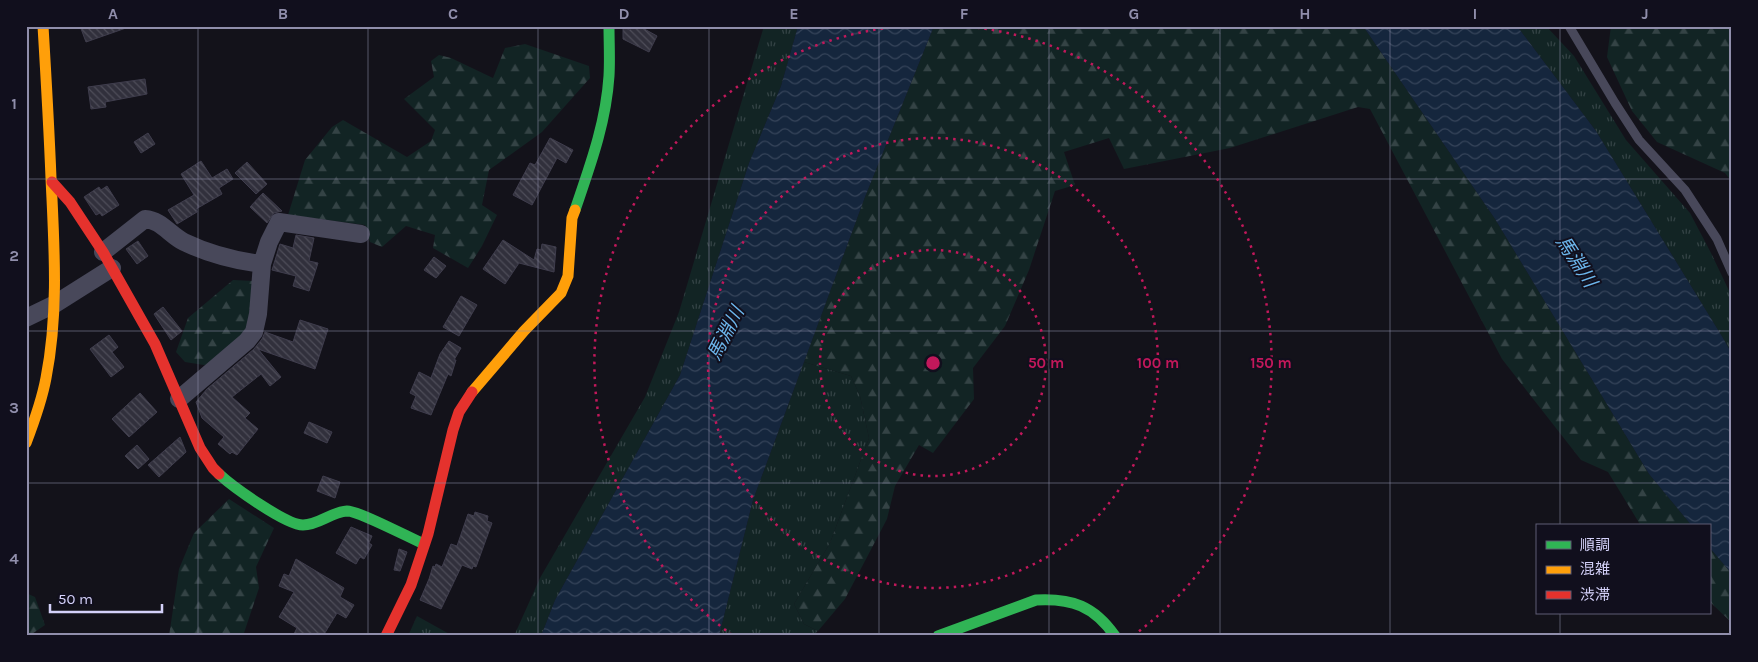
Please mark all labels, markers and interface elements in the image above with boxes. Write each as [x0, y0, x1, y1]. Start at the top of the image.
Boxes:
text: A [108, 4, 118, 23]
text: B [278, 4, 288, 23]
text: C [448, 4, 458, 23]
text: D [619, 4, 630, 23]
text: E [789, 4, 799, 23]
text: F [960, 4, 969, 23]
text: G [1129, 4, 1139, 23]
text: H [1299, 4, 1311, 23]
text: I [1473, 4, 1477, 23]
text: J [1641, 4, 1649, 23]
text: 1 [11, 94, 17, 113]
water label: 馬淵川 [1551, 232, 1602, 293]
text: 2 [9, 246, 19, 265]
water label: 馬淵川 [703, 301, 750, 364]
centre of rings [924, 354, 942, 372]
text: 50 m [1028, 354, 1064, 372]
text: 100 m [1137, 354, 1179, 372]
text: 150 m [1250, 354, 1292, 372]
text: 3 [9, 398, 19, 417]
legend [1536, 524, 1710, 614]
text: 順調 [1580, 536, 1610, 554]
text: 4 [9, 549, 19, 568]
text: 混雑 [1580, 560, 1610, 578]
scale bar [50, 582, 162, 614]
text: 渋滞 [1580, 586, 1610, 604]
text: 50 m [58, 590, 93, 608]

